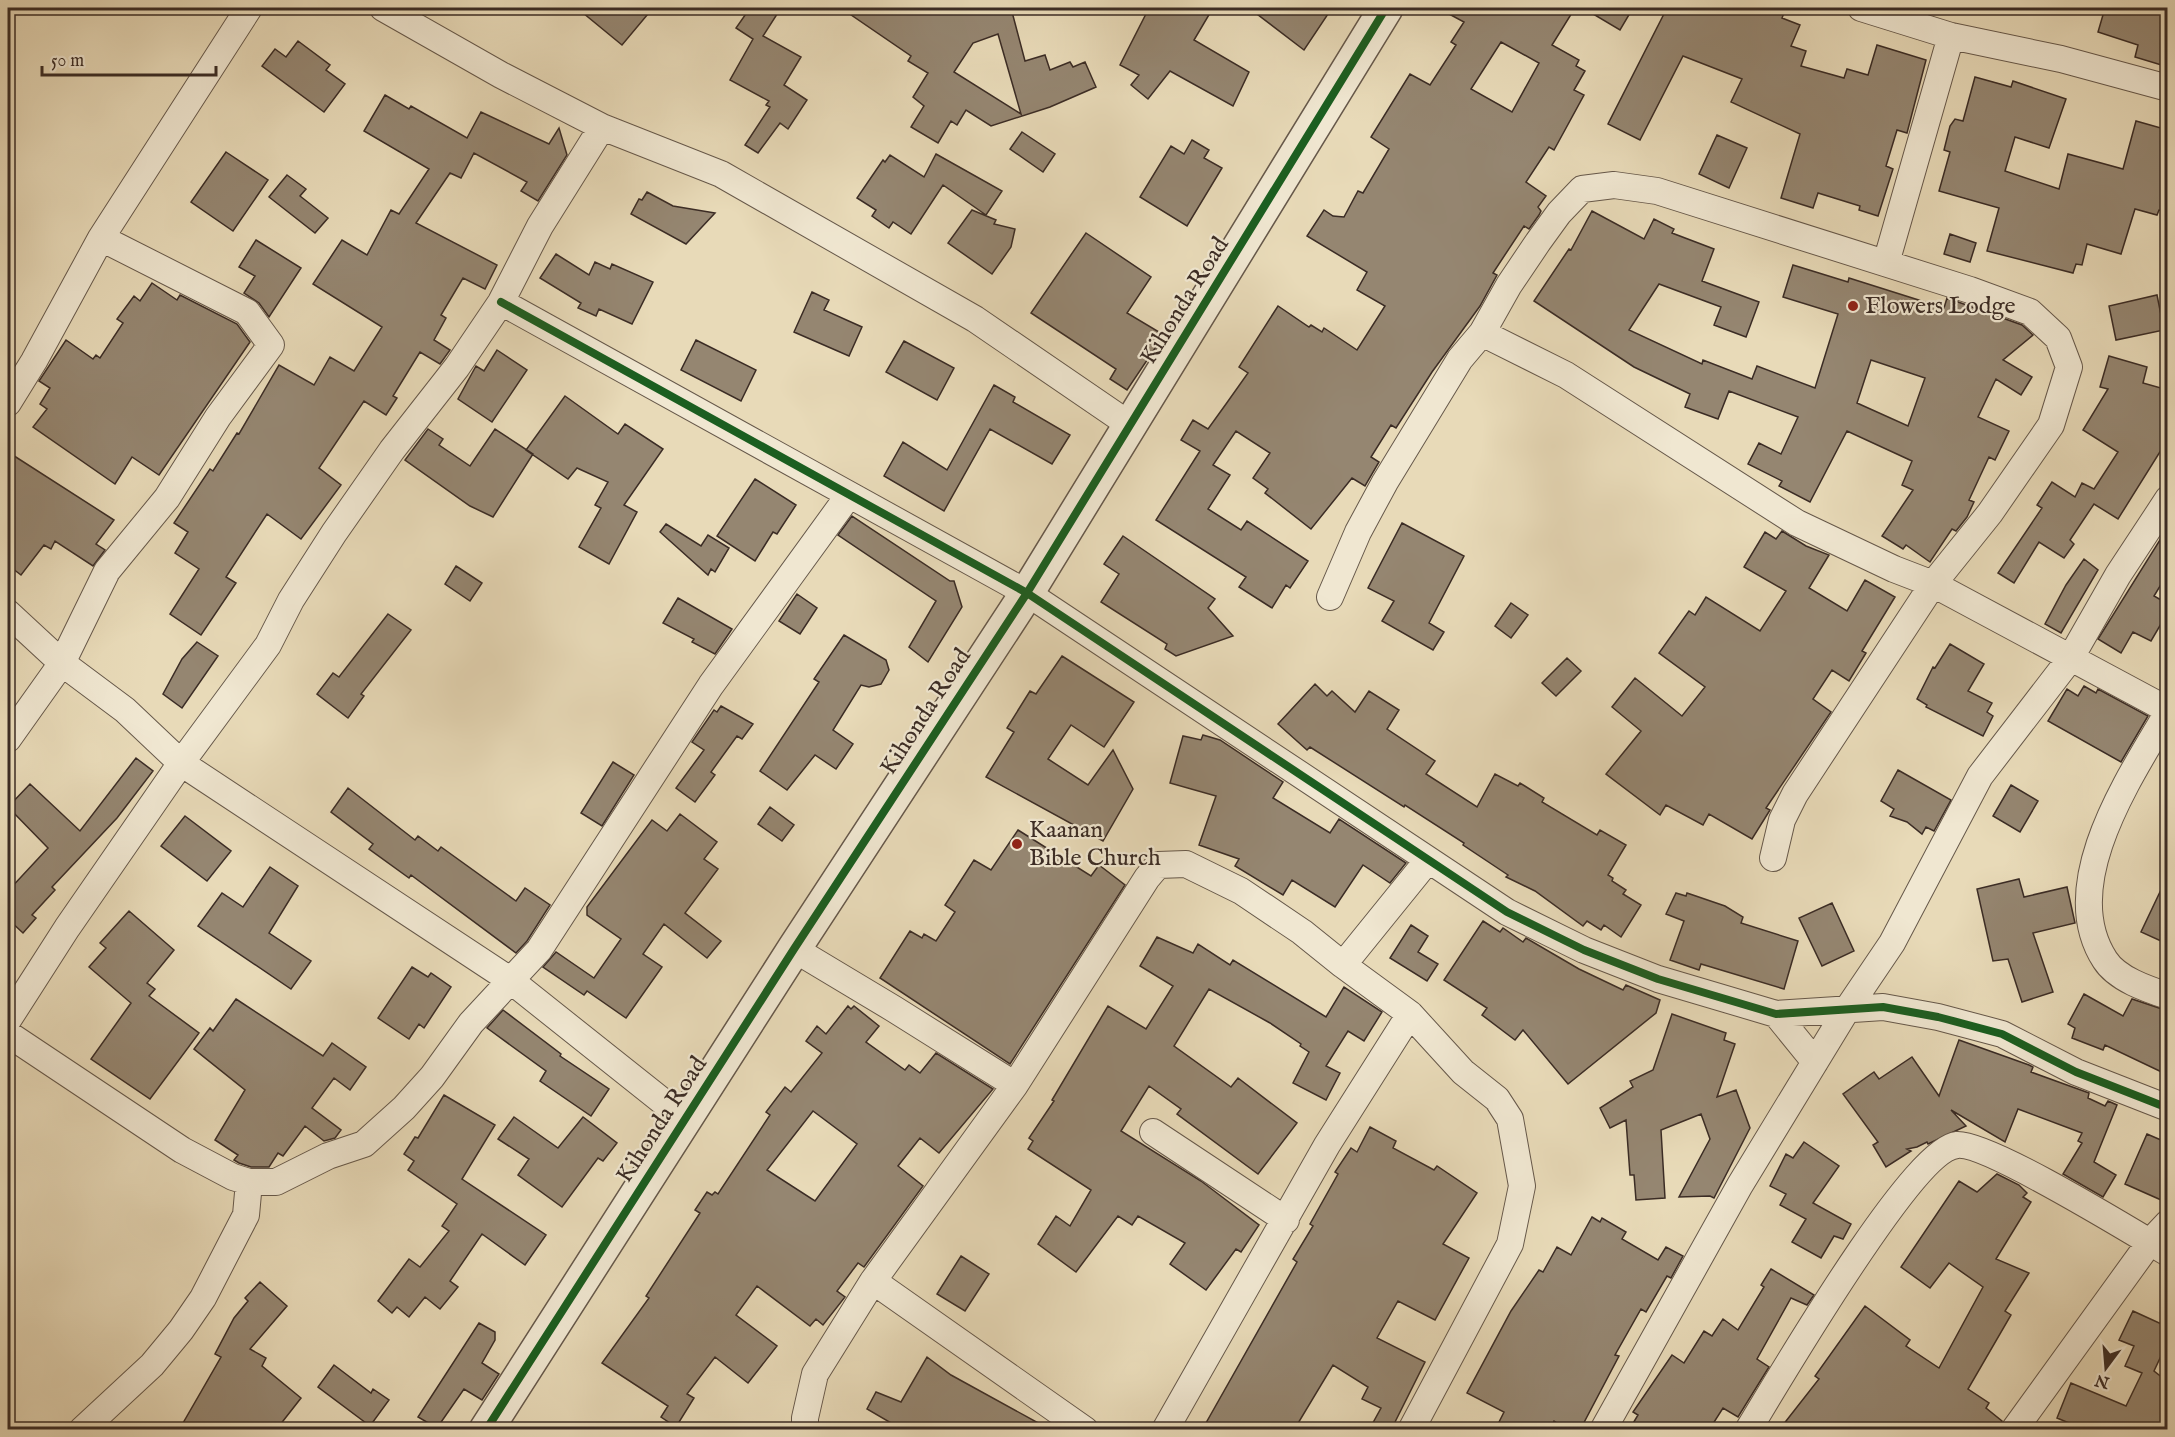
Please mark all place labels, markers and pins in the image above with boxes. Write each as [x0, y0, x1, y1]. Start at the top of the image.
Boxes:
place label: Flowers Lodge [1865, 291, 2016, 322]
marker: Flowers Lodge [1846, 299, 1860, 313]
place label: Kaanan Bible Church [1029, 815, 1161, 874]
marker: Kaanan Bible Church [1010, 837, 1024, 851]

